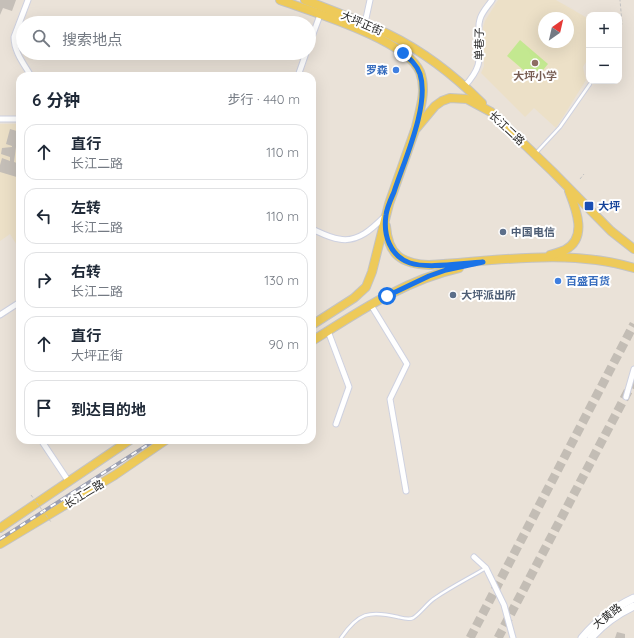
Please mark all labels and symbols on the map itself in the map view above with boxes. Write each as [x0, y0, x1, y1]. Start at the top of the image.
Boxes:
street label: 大坪正街 [339, 8, 385, 38]
north arrow [538, 12, 574, 48]
street label: 单巷子 [472, 27, 486, 61]
route end [394, 44, 412, 62]
marker: 大坪小学 [530, 58, 540, 68]
place label: 罗森 [366, 63, 388, 77]
marker: 罗森 [391, 65, 401, 75]
place label: 大坪小学 [513, 69, 557, 83]
street label: 长江二路 [486, 108, 528, 148]
place label: 大坪 [598, 199, 620, 213]
marker: 大坪 [583, 200, 595, 212]
place label: 中国电信 [511, 225, 555, 239]
marker: 中国电信 [498, 227, 508, 237]
place label: 百盛百货 [566, 274, 610, 288]
marker: 百盛百货 [553, 276, 563, 286]
route start [378, 287, 396, 305]
place label: 大坪派出所 [461, 288, 516, 302]
marker: 大坪派出所 [448, 290, 458, 300]
street label: 长江二路 [62, 477, 106, 511]
street label: 大黄路 [590, 600, 624, 632]

